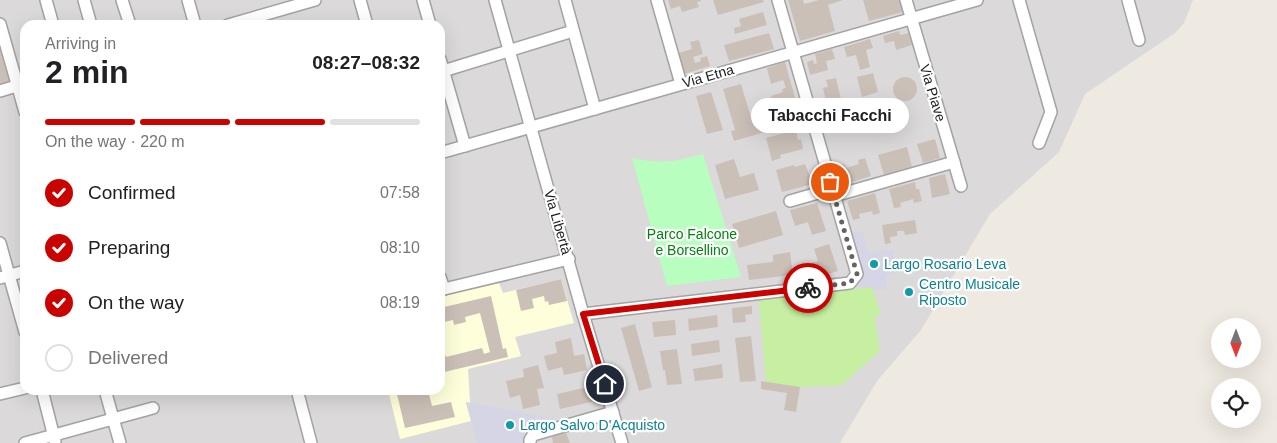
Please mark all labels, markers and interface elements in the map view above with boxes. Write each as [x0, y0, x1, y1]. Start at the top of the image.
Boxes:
text: Arriving in [45, 35, 116, 52]
text: 08:27–08:32 [312, 52, 420, 73]
text: 2 min [45, 54, 129, 90]
street label: Via Etna [680, 61, 736, 91]
street label: Via Piave [917, 62, 949, 124]
callout: Tabacchi Facchi [751, 97, 909, 132]
text: Tabacchi Facchi [768, 107, 892, 124]
text: On the way · 220 m [45, 133, 185, 150]
pin [809, 161, 851, 203]
icon: bag [816, 168, 844, 196]
icon: check [45, 179, 73, 207]
text: Confirmed [88, 182, 176, 203]
text: 07:58 [380, 184, 420, 201]
street label: Via Libertà [541, 188, 575, 256]
park label: Parco Falcone e Borsellino [647, 226, 737, 258]
icon: check [45, 234, 73, 262]
text: Preparing [88, 237, 170, 258]
text: 08:10 [380, 239, 420, 256]
place label: Largo Rosario Leva [884, 256, 1006, 272]
marker: Largo Rosario Leva [868, 258, 880, 270]
courier [783, 263, 833, 313]
icon: bike [794, 274, 822, 302]
place label: Centro Musicale Riposto [919, 276, 1020, 308]
marker: Centro Musicale Riposto [903, 286, 915, 298]
icon: check [45, 289, 73, 317]
text: On the way [88, 292, 184, 313]
text: 08:19 [380, 294, 420, 311]
north arrow [1211, 318, 1261, 368]
map controls [1211, 318, 1261, 428]
text: Delivered [88, 347, 168, 368]
pin [584, 363, 626, 405]
icon: home [591, 370, 619, 398]
button: locate [1211, 378, 1261, 428]
place label: Largo Salvo D'Acquisto [520, 417, 665, 433]
marker: Largo Salvo D'Acquisto [504, 419, 516, 431]

